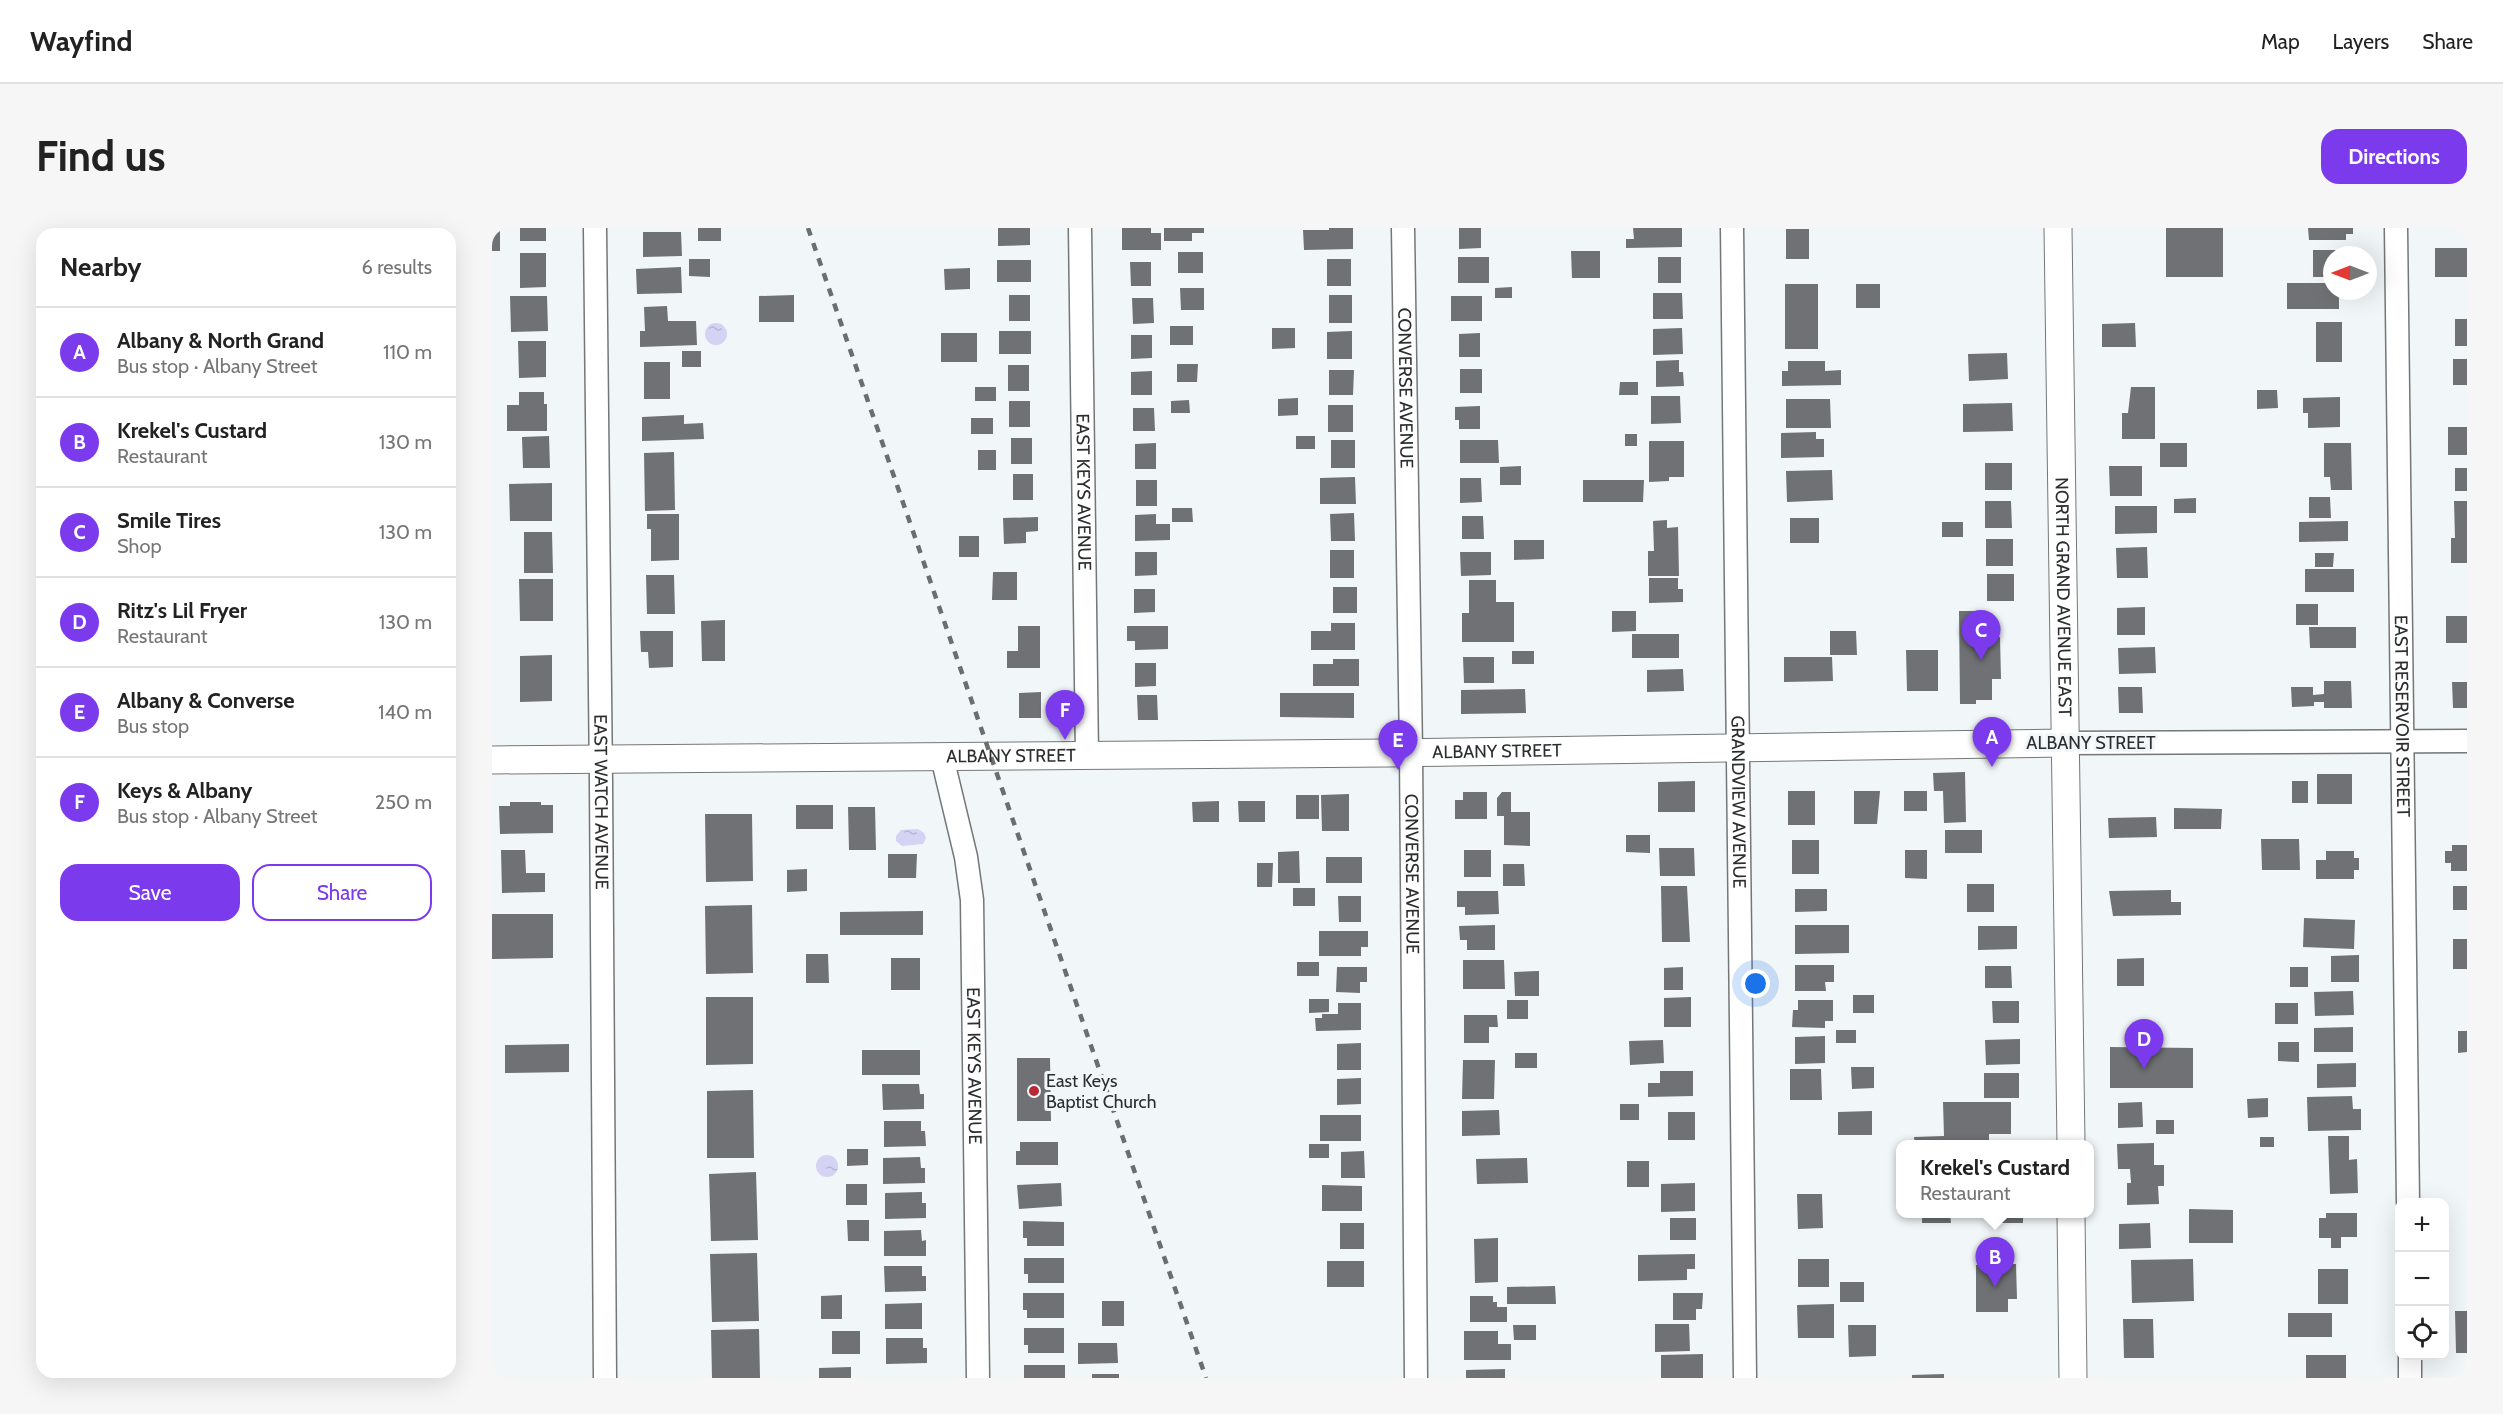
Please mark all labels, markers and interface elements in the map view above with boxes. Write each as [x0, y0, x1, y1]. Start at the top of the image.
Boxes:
text: Wayfind [30, 24, 132, 58]
text: Map [2261, 29, 2300, 54]
text: Layers [2333, 29, 2389, 54]
text: Share [2422, 29, 2473, 54]
button: Directions [2321, 129, 2467, 184]
text: Find us [36, 130, 165, 182]
north arrow [2323, 246, 2377, 300]
text: Nearby [60, 251, 141, 283]
text: 6 results [361, 255, 432, 279]
street label: CONVERSE AVENUE [1393, 307, 1418, 469]
text: Albany & North Grand [117, 327, 324, 354]
text: A [73, 340, 86, 364]
text: 110 m [383, 340, 432, 364]
text: Bus stop · Albany Street [117, 354, 317, 378]
street label: EAST KEYS AVENUE [1071, 413, 1096, 571]
text: Krekel's Custard [117, 417, 267, 444]
text: B [73, 430, 86, 454]
text: 130 m [379, 430, 432, 454]
text: Restaurant [117, 444, 208, 468]
street label: NORTH GRAND AVENUE EAST [2051, 477, 2076, 717]
text: Smile Tires [117, 507, 221, 534]
text: C [73, 520, 86, 544]
text: 130 m [379, 520, 432, 544]
text: Shop [117, 534, 162, 558]
text: Ritz's Lil Fryer [117, 597, 247, 624]
text: D [72, 610, 87, 634]
text: 130 m [379, 610, 432, 634]
pin: C [1962, 610, 2000, 660]
street label: EAST RESERVOIR STREET [2390, 615, 2414, 818]
text: Restaurant [117, 624, 208, 648]
text: Albany & Converse [117, 687, 295, 714]
pin: F [1046, 690, 1084, 740]
text: E [74, 700, 85, 724]
text: 140 m [378, 700, 432, 724]
text: Bus stop [117, 714, 189, 738]
street label: EAST WATCH AVENUE [589, 714, 613, 890]
street label: GRANDVIEW AVENUE [1727, 715, 1750, 889]
pin: A [1972, 718, 2012, 767]
pin: E [1378, 720, 1418, 770]
street label: ALBANY STREET [2026, 732, 2156, 754]
street label: ALBANY STREET [1432, 739, 1562, 763]
street label: ALBANY STREET [946, 744, 1076, 767]
text: Keys & Albany [117, 777, 252, 804]
text: F [74, 790, 85, 814]
text: 250 m [375, 790, 432, 814]
street label: CONVERSE AVENUE [1400, 793, 1424, 954]
text: Bus stop · Albany Street [117, 804, 317, 828]
button: Save [60, 864, 240, 921]
button: Share [252, 864, 432, 921]
your location [1741, 969, 1770, 998]
street label: EAST KEYS AVENUE [962, 987, 986, 1144]
pin: D [2124, 1020, 2164, 1069]
place label: East Keys Baptist Church [1046, 1070, 1156, 1113]
marker: East Keys Baptist Church [1027, 1084, 1041, 1098]
popup [1896, 1140, 2094, 1218]
text: Krekel's Custard [1920, 1154, 2070, 1181]
text: Restaurant [1920, 1181, 2010, 1205]
map controls [2395, 1198, 2449, 1360]
button: + [2395, 1198, 2449, 1252]
pin: B [1976, 1238, 2014, 1287]
button: − [2395, 1252, 2449, 1306]
button: locate [2395, 1306, 2449, 1360]

